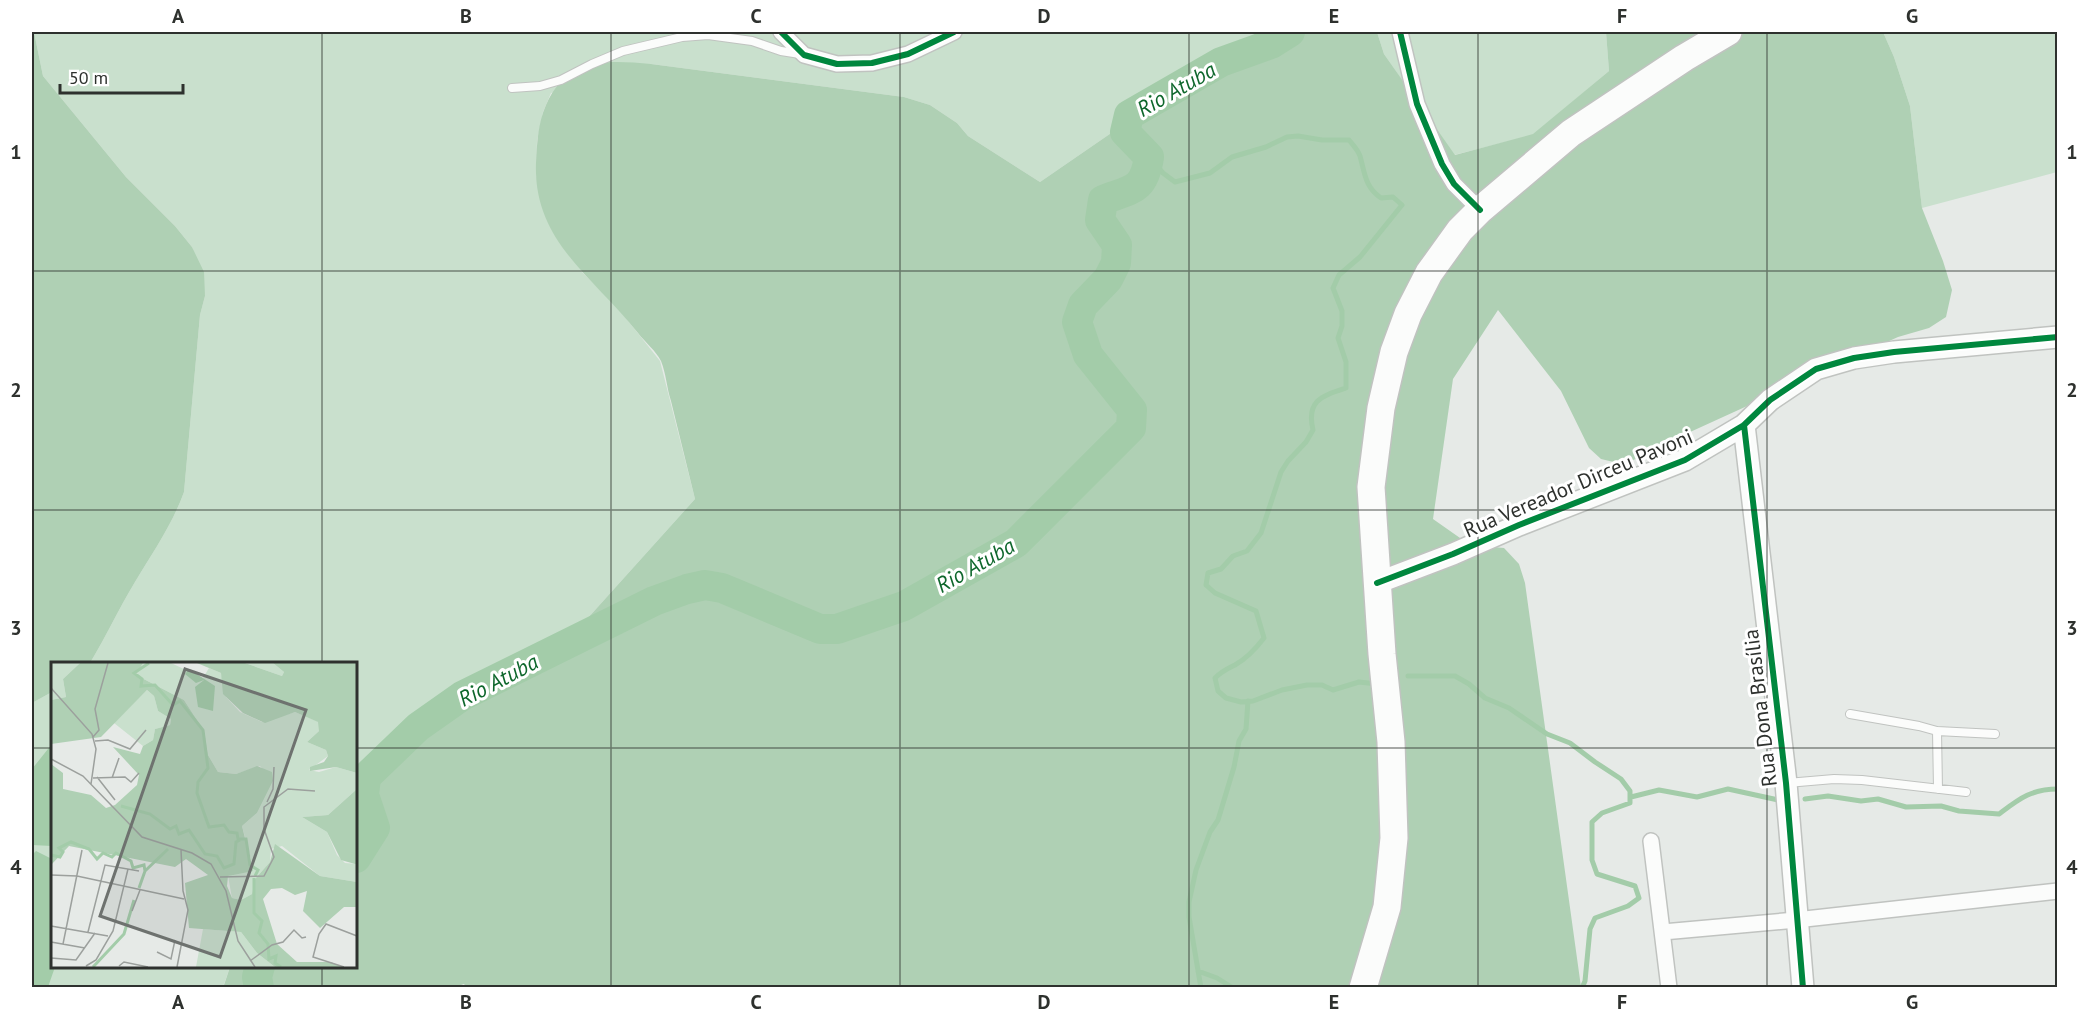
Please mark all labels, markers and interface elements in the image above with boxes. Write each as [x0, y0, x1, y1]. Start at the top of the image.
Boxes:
text: A [172, 3, 185, 29]
text: B [460, 3, 472, 29]
text: C [750, 3, 762, 29]
text: D [1038, 3, 1051, 29]
text: E [1329, 3, 1339, 29]
text: F [1617, 3, 1627, 29]
text: G [1906, 3, 1918, 29]
water label: Rio Atuba [1132, 55, 1221, 123]
scale bar [60, 57, 183, 95]
text: 50 m [69, 66, 108, 89]
text: 1 [10, 139, 22, 165]
text: 1 [2066, 139, 2078, 165]
text: 2 [10, 377, 22, 403]
text: 2 [2066, 377, 2078, 403]
street label: Rua Vereador Dirceu Pavoni [1459, 422, 1697, 544]
water label: Rio Atuba [931, 531, 1020, 599]
text: 3 [10, 615, 22, 641]
text: 3 [2066, 615, 2078, 641]
street label: Rua Dona Brasília [1737, 628, 1783, 788]
water label: Rio Atuba [453, 647, 543, 713]
inset map [51, 662, 357, 968]
text: 4 [10, 854, 22, 880]
text: 4 [2066, 854, 2078, 880]
text: A [172, 989, 185, 1015]
text: B [460, 989, 472, 1015]
text: C [750, 989, 762, 1015]
text: D [1038, 989, 1051, 1015]
text: E [1329, 989, 1339, 1015]
text: F [1617, 989, 1627, 1015]
text: G [1906, 989, 1918, 1015]

